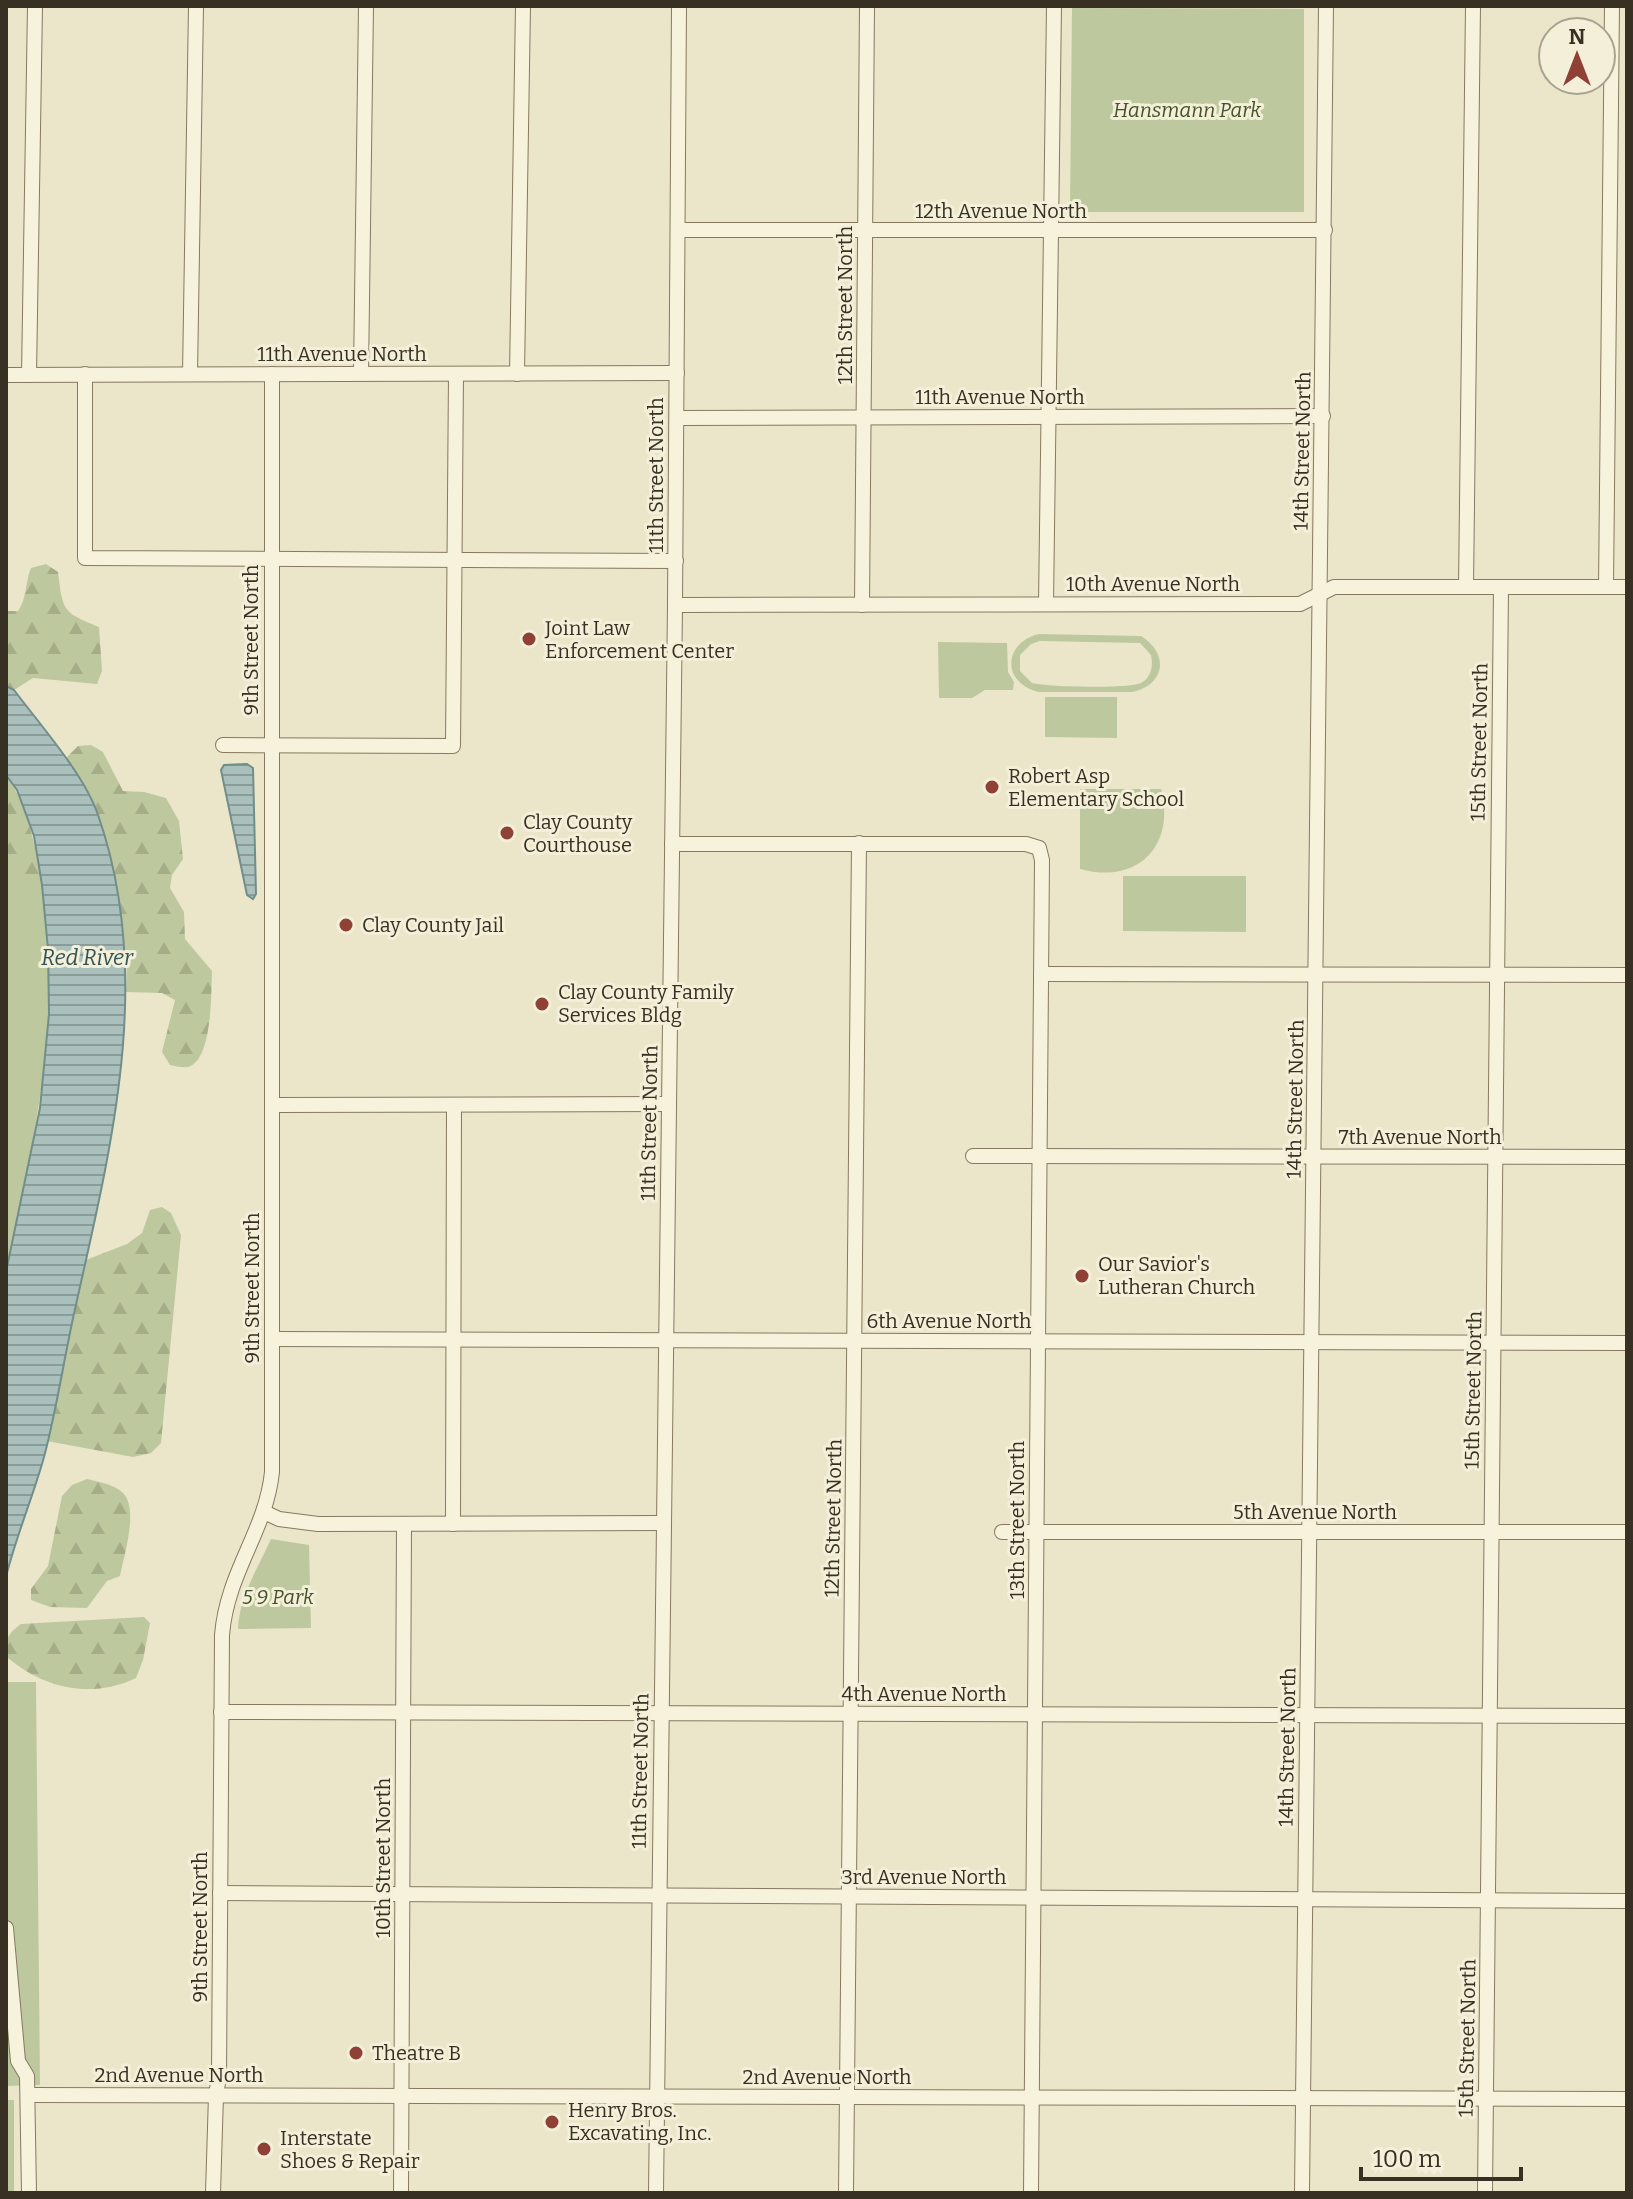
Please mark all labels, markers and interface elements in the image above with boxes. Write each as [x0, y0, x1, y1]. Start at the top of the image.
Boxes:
north arrow [1537, 16, 1617, 96]
text: N [1569, 23, 1586, 50]
park label: Hansmann Park [1113, 98, 1261, 122]
street label: 12th Avenue North [915, 199, 1088, 223]
street label: 12th Street North [833, 225, 857, 384]
street label: 11th Avenue North [257, 342, 427, 366]
street label: 14th Street North [1289, 371, 1315, 531]
street label: 11th Avenue North [915, 385, 1085, 409]
street label: 11th Street North [644, 397, 668, 553]
street label: 9th Street North [239, 564, 263, 716]
street label: 10th Avenue North [1066, 572, 1241, 596]
place label: Joint Law Enforcement Center [544, 616, 734, 663]
marker: Joint Law Enforcement Center [520, 630, 538, 648]
street label: 15th Street North [1466, 662, 1492, 821]
place label: Robert Asp Elementary School [1008, 764, 1185, 811]
marker: Robert Asp Elementary School [983, 778, 1001, 796]
place label: Clay County Courthouse [523, 810, 633, 857]
marker: Clay County Courthouse [498, 824, 516, 842]
place label: Clay County Jail [362, 913, 504, 937]
marker: Clay County Jail [337, 916, 355, 934]
water label: Red River [41, 944, 134, 971]
place label: Clay County Family Services Bldg [558, 980, 734, 1027]
marker: Clay County Family Services Bldg [533, 995, 551, 1013]
street label: 14th Street North [1282, 1019, 1308, 1179]
street label: 11th Street North [636, 1044, 662, 1201]
street label: 7th Avenue North [1338, 1125, 1502, 1149]
street label: 9th Street North [240, 1212, 264, 1364]
place label: Our Savior's Lutheran Church [1098, 1252, 1256, 1299]
marker: Our Savior's Lutheran Church [1073, 1267, 1091, 1285]
street label: 6th Avenue North [867, 1309, 1032, 1333]
street label: 15th Street North [1460, 1310, 1486, 1469]
street label: 12th Street North [820, 1438, 846, 1597]
street label: 13th Street North [1005, 1440, 1029, 1599]
street label: 5th Avenue North [1233, 1500, 1397, 1524]
park label: 5 9 Park [242, 1585, 314, 1609]
street label: 14th Street North [1274, 1667, 1300, 1827]
street label: 4th Avenue North [842, 1682, 1007, 1706]
street label: 11th Street North [627, 1692, 653, 1849]
street label: 10th Street North [371, 1777, 395, 1938]
street label: 9th Street North [188, 1851, 212, 2003]
street label: 3rd Avenue North [842, 1865, 1007, 1889]
street label: 15th Street North [1454, 1958, 1480, 2117]
place label: Theatre B [372, 2041, 461, 2065]
marker: Theatre B [347, 2044, 365, 2062]
street label: 2nd Avenue North [94, 2063, 264, 2087]
street label: 2nd Avenue North [742, 2065, 912, 2089]
place label: Henry Bros. Excavating, Inc. [568, 2098, 711, 2145]
marker: Henry Bros. Excavating, Inc. [543, 2113, 561, 2131]
place label: Interstate Shoes & Repair [280, 2126, 420, 2173]
scale bar [1361, 2131, 1521, 2181]
marker: Interstate Shoes & Repair [255, 2140, 273, 2158]
text: 100 m [1373, 2145, 1441, 2173]

